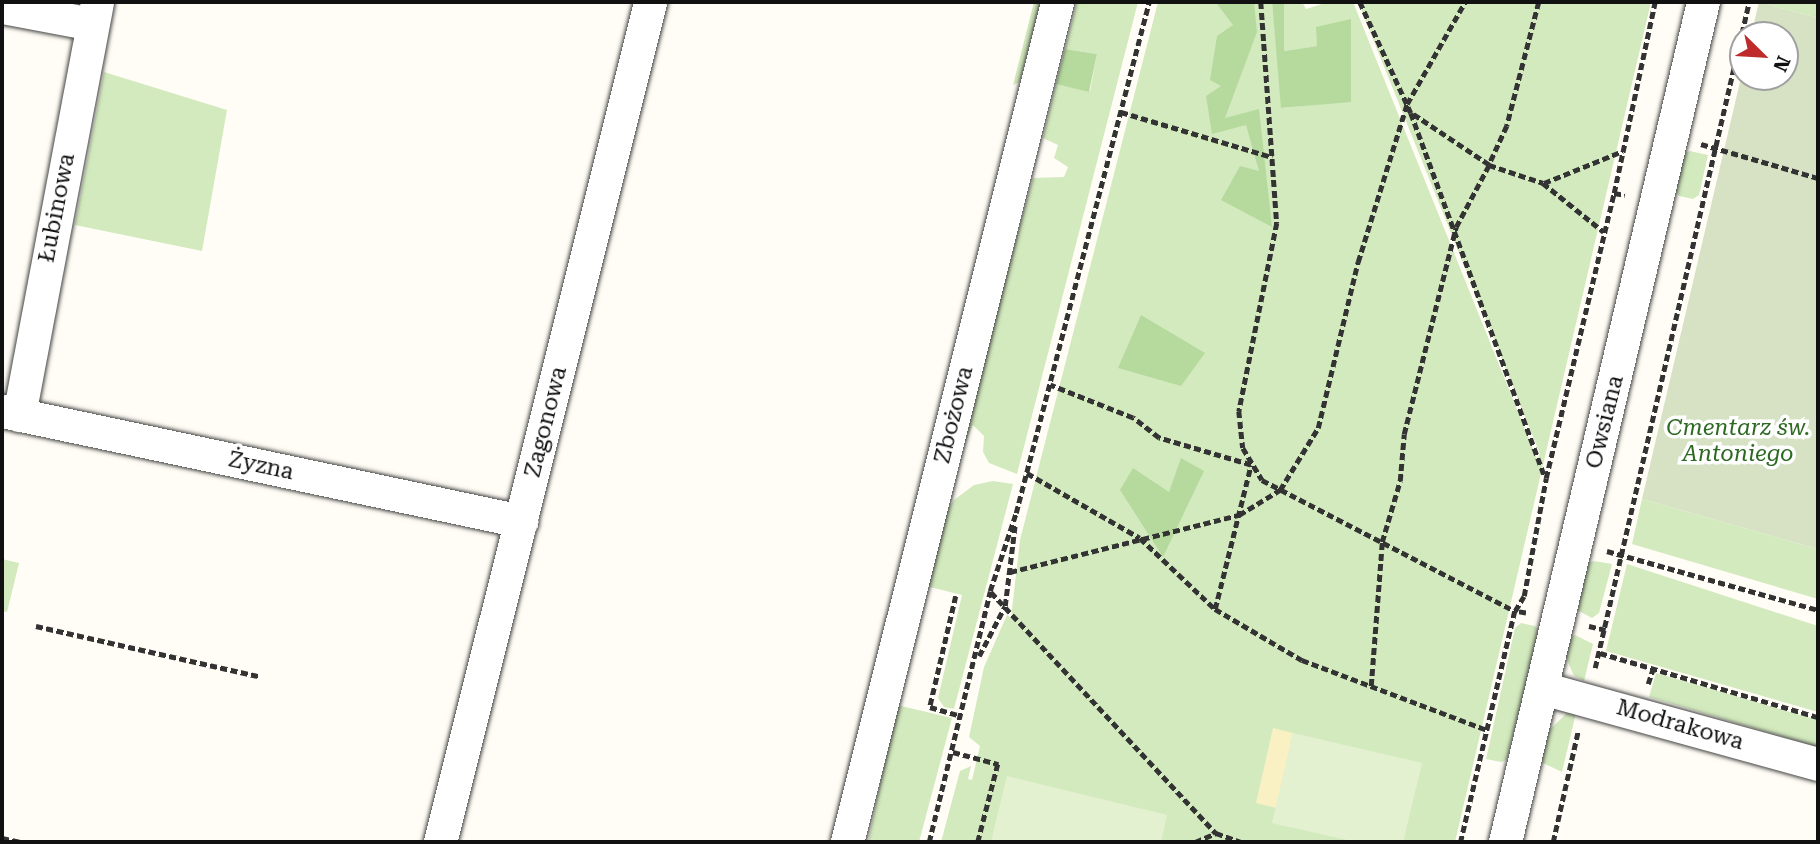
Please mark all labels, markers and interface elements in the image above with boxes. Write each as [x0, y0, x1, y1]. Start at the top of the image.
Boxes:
north arrow [1729, 21, 1799, 91]
text: N [1768, 53, 1795, 75]
street label: Łubinowa [33, 151, 81, 265]
street label: Zagonowa [519, 364, 573, 480]
street label: Zbożowa [929, 364, 979, 466]
street label: Owsiana [1580, 372, 1630, 472]
park label: Cmentarz św. Antoniego [1666, 414, 1810, 468]
street label: Żyzna [226, 446, 296, 486]
street label: Modrakowa [1613, 694, 1747, 756]

